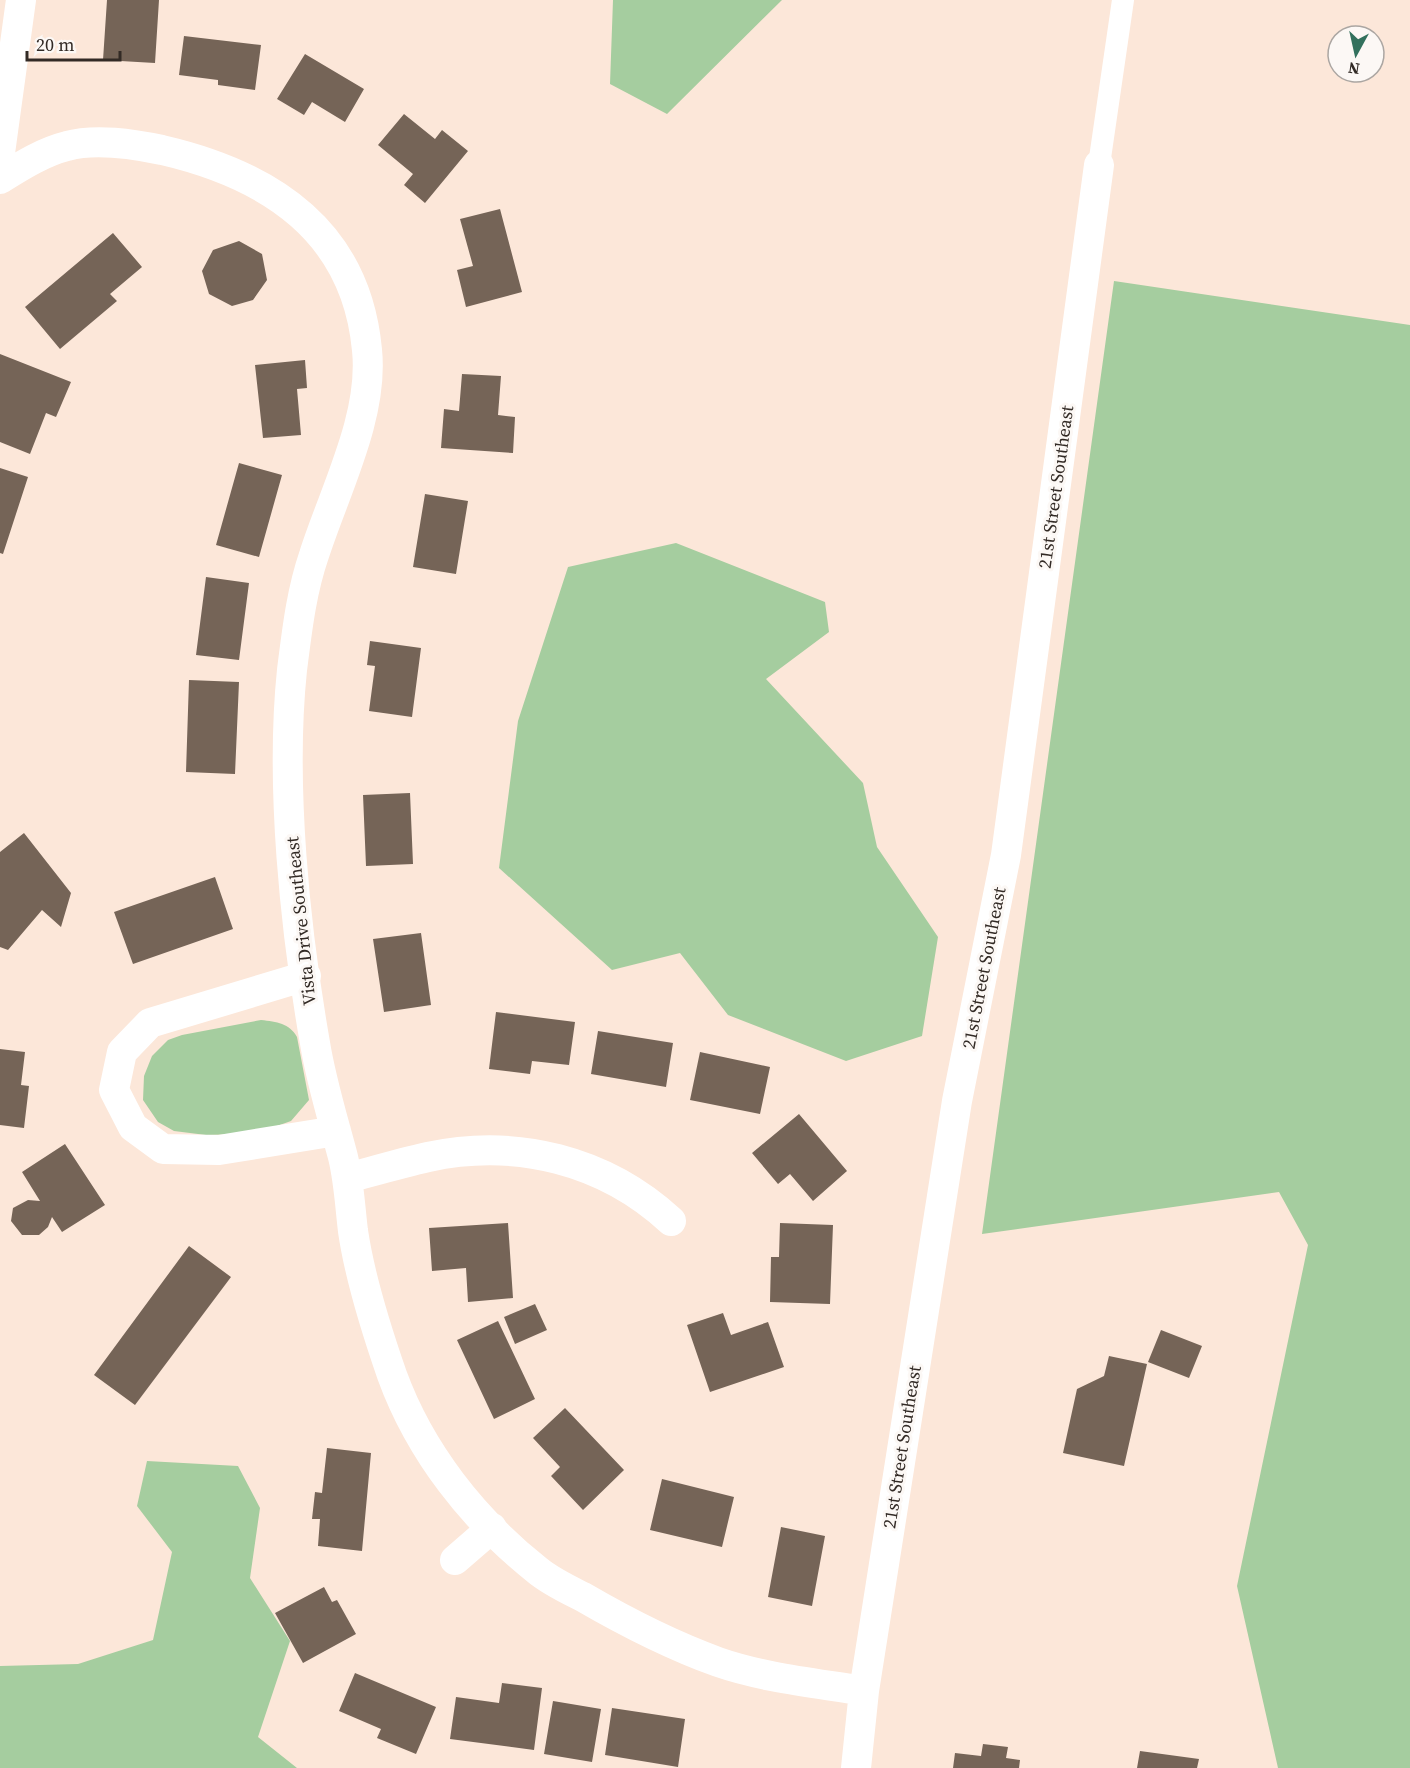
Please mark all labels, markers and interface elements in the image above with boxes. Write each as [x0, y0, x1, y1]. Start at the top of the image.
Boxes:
scale bar [27, 24, 120, 62]
north arrow [1326, 24, 1386, 84]
text: 20 m [36, 32, 74, 57]
text: N [1346, 57, 1361, 81]
street label: 21st Street Southeast [1032, 404, 1079, 570]
street label: Vista Drive Southeast [279, 835, 322, 1007]
street label: 21st Street Southeast [956, 885, 1012, 1051]
street label: 21st Street Southeast [876, 1364, 927, 1530]

